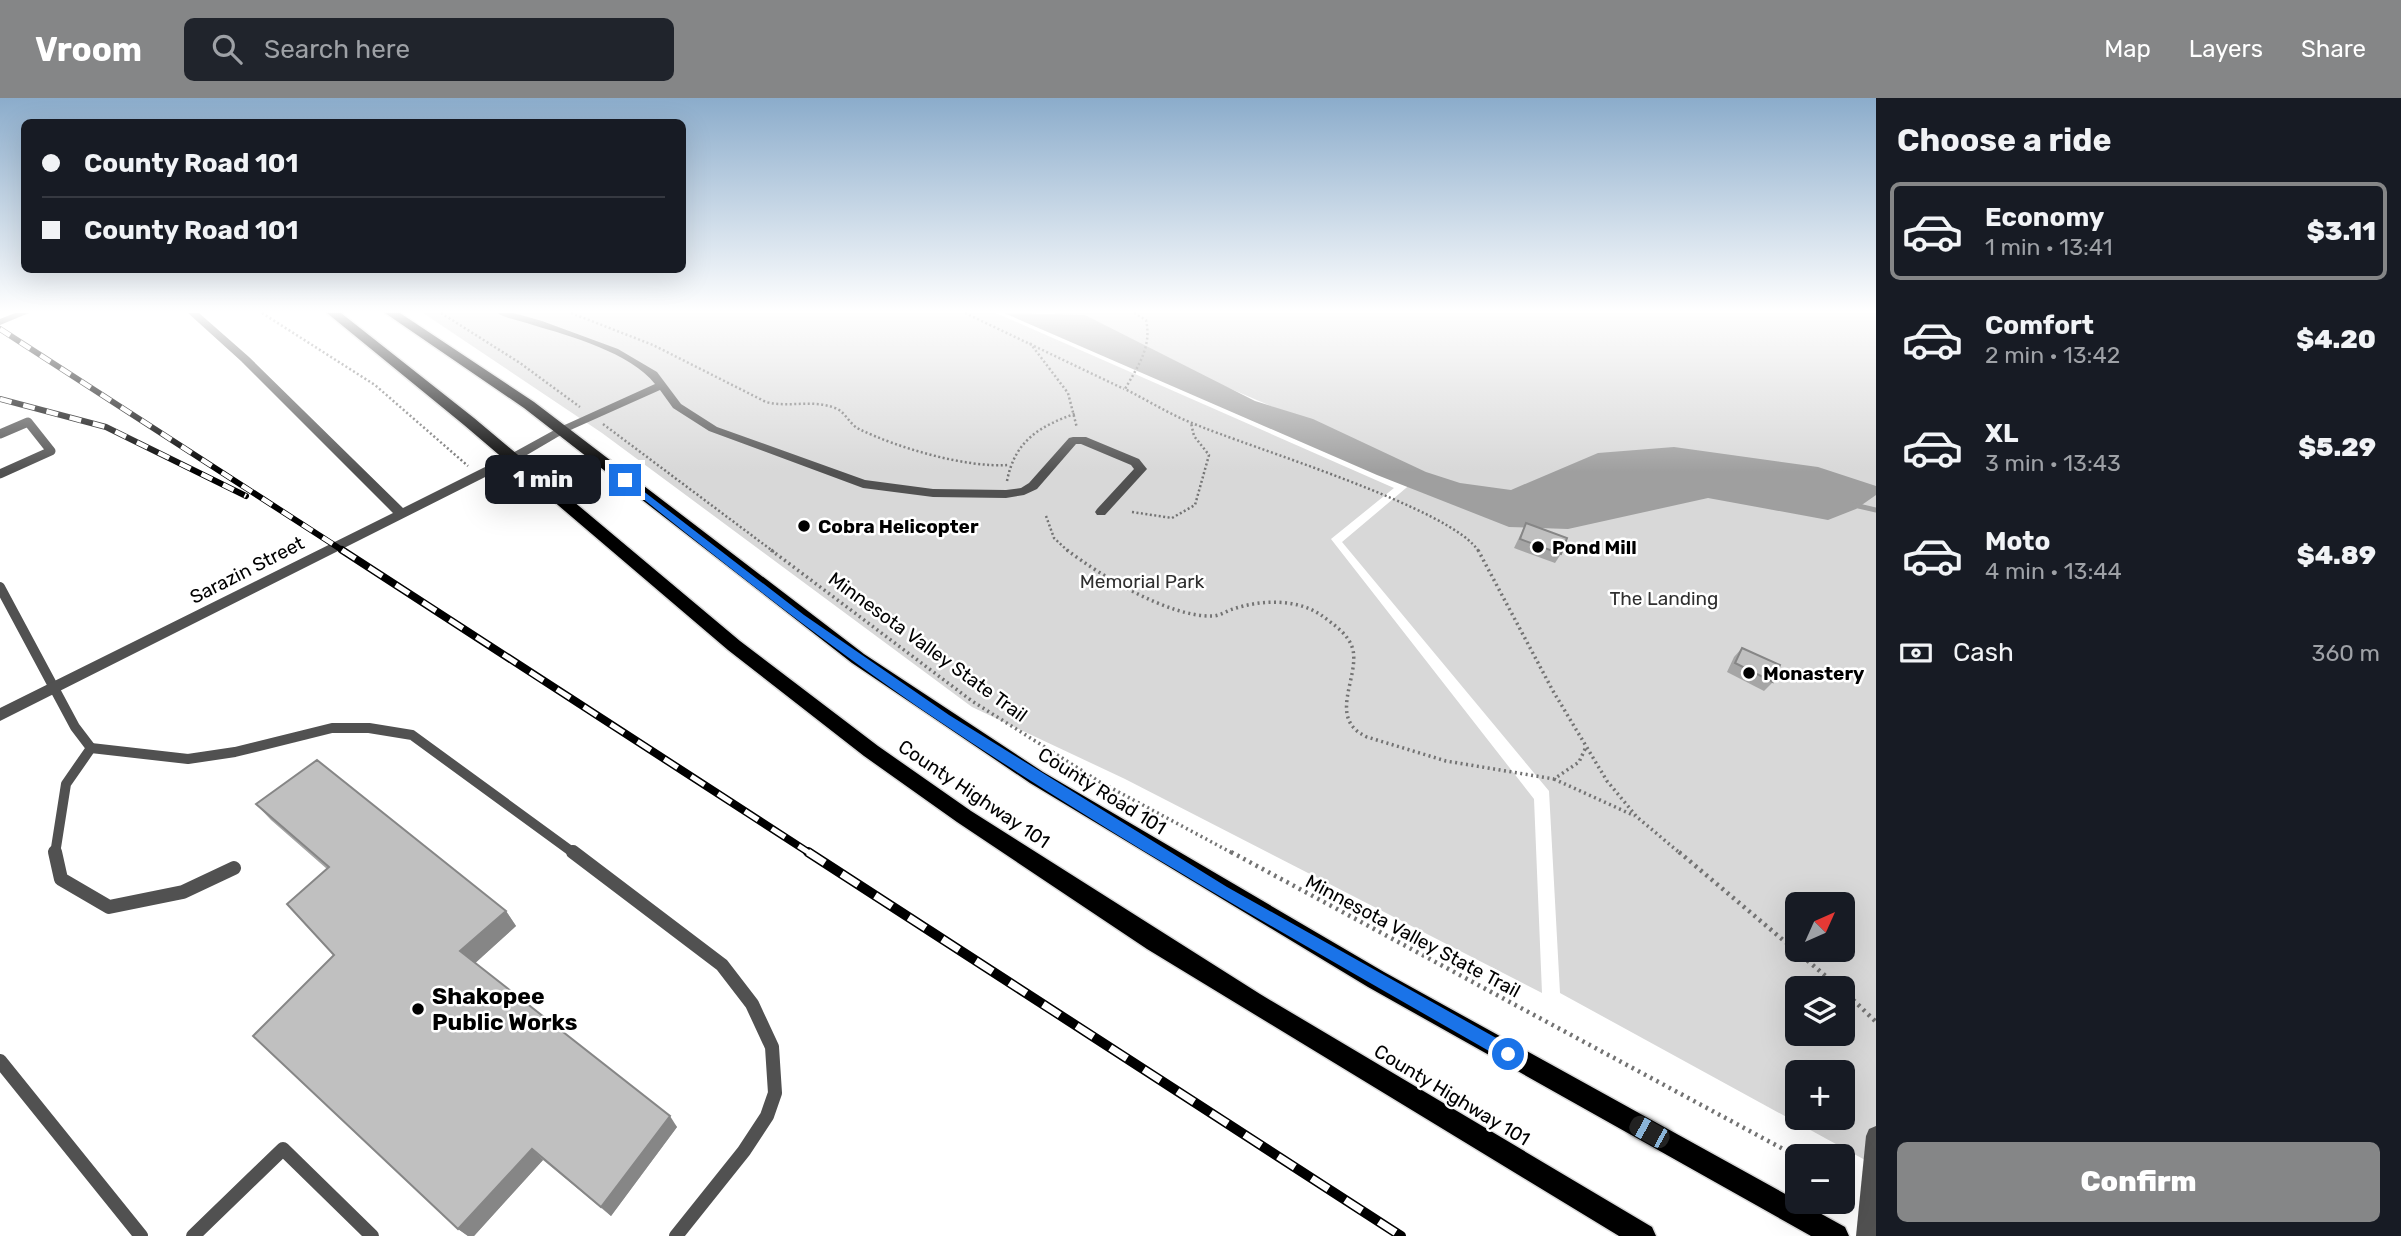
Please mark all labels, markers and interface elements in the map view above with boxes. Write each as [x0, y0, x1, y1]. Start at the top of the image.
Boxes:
search box [184, 18, 674, 81]
text: Vroom [35, 30, 142, 69]
icon: search [208, 30, 246, 68]
text: Search here [264, 34, 410, 65]
text: Map [2104, 35, 2151, 63]
text: Layers [2189, 35, 2263, 63]
text: Share [2301, 35, 2366, 63]
text: Choose a ride [1897, 121, 2111, 159]
text: County Road 101 [84, 148, 298, 179]
icon: car [1901, 200, 1964, 263]
text: Economy [1985, 202, 2104, 233]
text: County Road 101 [84, 215, 298, 246]
text: $3.11 [2307, 216, 2376, 247]
text: 1 min · 13:41 [1985, 233, 2113, 261]
icon: car [1901, 308, 1964, 371]
text: Comfort [1985, 310, 2094, 341]
text: $4.20 [2296, 324, 2376, 355]
text: 2 min · 13:42 [1985, 341, 2120, 369]
icon: car [1901, 416, 1964, 479]
text: XL [1985, 418, 2018, 449]
text: $5.29 [2298, 432, 2376, 463]
text: 3 min · 13:43 [1985, 449, 2121, 477]
callout: 1 min [485, 456, 600, 504]
route end [609, 464, 641, 496]
text: 1 min [513, 465, 573, 493]
place label: Cobra Helicopter [818, 515, 979, 538]
marker: Cobra Helicopter [796, 518, 812, 534]
icon: car [1901, 524, 1964, 587]
text: Moto [1985, 526, 2050, 557]
street label: Sarazin Street [186, 531, 309, 609]
place label: Pond Mill [1552, 536, 1637, 559]
marker: Pond Mill [1530, 539, 1546, 555]
text: $4.89 [2297, 540, 2376, 571]
text: 4 min · 13:44 [1985, 557, 2122, 585]
street label: Minnesota Valley State Trail [824, 567, 1032, 727]
park label: Memorial Park [1080, 570, 1205, 593]
park label: The Landing [1610, 587, 1718, 610]
icon: cash [1897, 634, 1935, 672]
text: Cash [1953, 637, 2014, 668]
text: 360 m [2312, 639, 2380, 667]
place label: Monastery [1763, 662, 1865, 685]
marker: Monastery [1741, 665, 1757, 681]
street label: County Highway 101 [894, 735, 1054, 853]
street label: County Road 101 [1034, 742, 1170, 840]
street label: Minnesota Valley State Trail [1302, 870, 1524, 1002]
north arrow [1785, 892, 1855, 962]
map controls [1785, 892, 1855, 1214]
button: layers [1785, 976, 1855, 1046]
place label: Shakopee Public Works [432, 982, 578, 1036]
marker: Shakopee Public Works [410, 1001, 426, 1017]
route start [1492, 1038, 1524, 1070]
street label: County Highway 101 [1370, 1039, 1534, 1151]
button: + [1785, 1060, 1855, 1130]
car [1626, 1113, 1673, 1151]
button: Confirm [1897, 1142, 2380, 1222]
button: − [1785, 1144, 1855, 1214]

